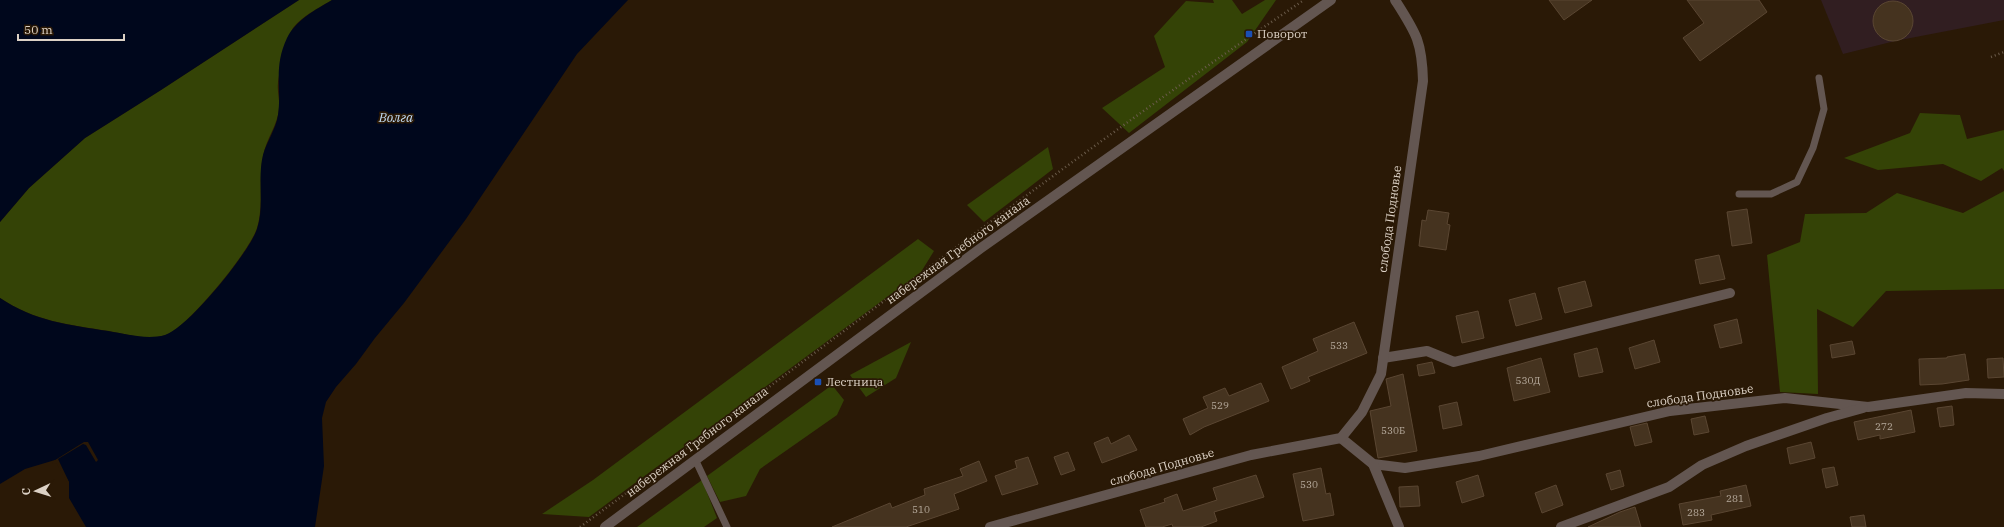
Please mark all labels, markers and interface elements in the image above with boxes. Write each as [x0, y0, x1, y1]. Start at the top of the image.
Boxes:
scale bar [18, 16, 124, 42]
text: 50 m [24, 22, 53, 37]
place label: Поворот [1257, 26, 1307, 41]
marker: Поворот [1244, 29, 1254, 39]
water label: Волга [378, 109, 413, 126]
street label: слобода Подновье [1375, 164, 1404, 273]
street label: набережная Гребного канала [883, 192, 1033, 307]
house number: 533 [1330, 339, 1348, 352]
place label: Лестница [826, 374, 884, 389]
house number: 530Д [1516, 374, 1541, 387]
marker: Лестница [813, 377, 823, 387]
street label: слобода Подновье [1645, 381, 1754, 410]
street label: набережная Гребного канала [623, 383, 771, 500]
house number: 529 [1211, 399, 1229, 412]
house number: 272 [1875, 420, 1893, 433]
house number: 530Б [1381, 424, 1405, 437]
street label: слобода Подновье [1108, 444, 1216, 489]
north arrow [16, 471, 56, 511]
house number: 530 [1300, 478, 1318, 491]
text: С [19, 488, 33, 496]
house number: 281 [1726, 492, 1744, 505]
house number: 510 [912, 503, 930, 516]
house number: 283 [1687, 506, 1705, 519]

